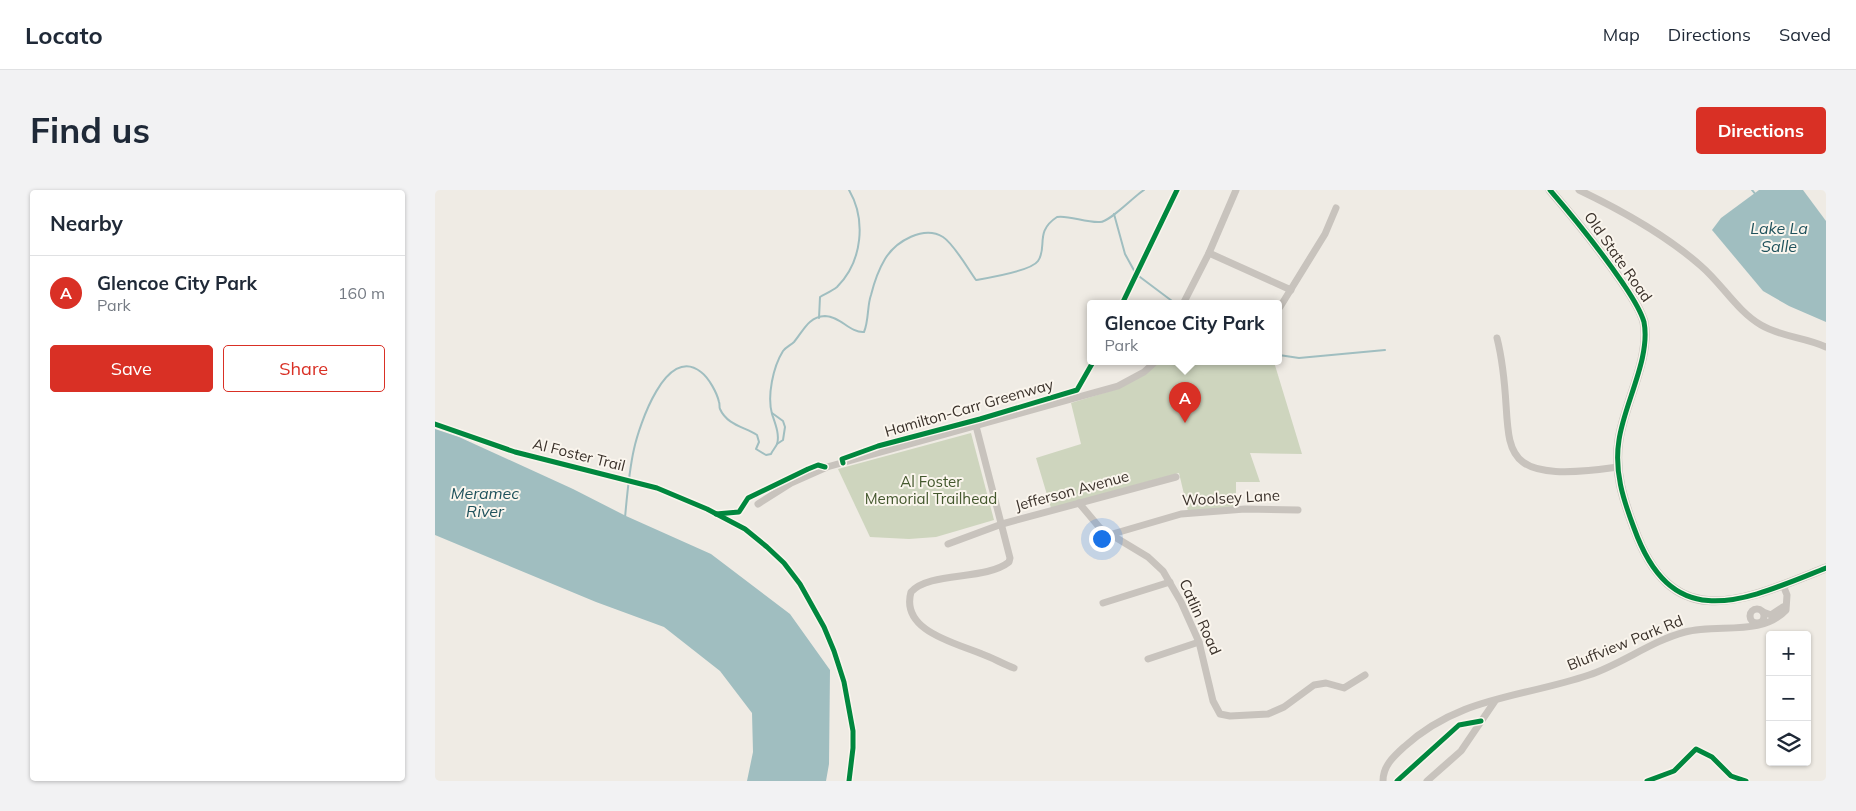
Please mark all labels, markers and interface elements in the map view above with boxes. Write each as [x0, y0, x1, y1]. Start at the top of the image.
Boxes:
text: Locato [25, 20, 103, 50]
text: Map [1603, 23, 1640, 46]
text: Directions [1668, 23, 1751, 46]
text: Saved [1779, 23, 1831, 46]
button: Directions [1696, 107, 1826, 154]
text: Find us [30, 108, 150, 152]
street label: Old State Road [1580, 208, 1656, 305]
text: Nearby [50, 210, 123, 236]
water label: Lake La Salle [1750, 218, 1808, 256]
text: Glencoe City Park [97, 271, 257, 295]
text: A [60, 283, 72, 303]
text: 160 m [338, 283, 385, 303]
text: Park [97, 295, 131, 315]
popup [1087, 300, 1282, 365]
text: Glencoe City Park [1105, 311, 1264, 335]
text: Park [1105, 335, 1138, 355]
button: Save [50, 345, 213, 392]
button: Share [223, 345, 385, 392]
street label: Hamilton-Carr Greenway [882, 374, 1055, 441]
pin: A [1169, 382, 1201, 423]
street label: Al Foster Trail [531, 434, 627, 475]
street label: Jefferson Avenue [1013, 466, 1131, 515]
park label: Al Foster Memorial Trailhead [865, 472, 997, 508]
water label: Meramec River [451, 483, 519, 521]
street label: Woolsey Lane [1182, 485, 1280, 510]
your location [1089, 526, 1115, 552]
street label: Catlin Road [1175, 576, 1226, 658]
street label: Bluffview Park Rd [1564, 611, 1686, 674]
map controls [1766, 631, 1811, 766]
button: + [1766, 631, 1811, 676]
button: − [1766, 676, 1811, 721]
button: layers [1766, 721, 1811, 766]

